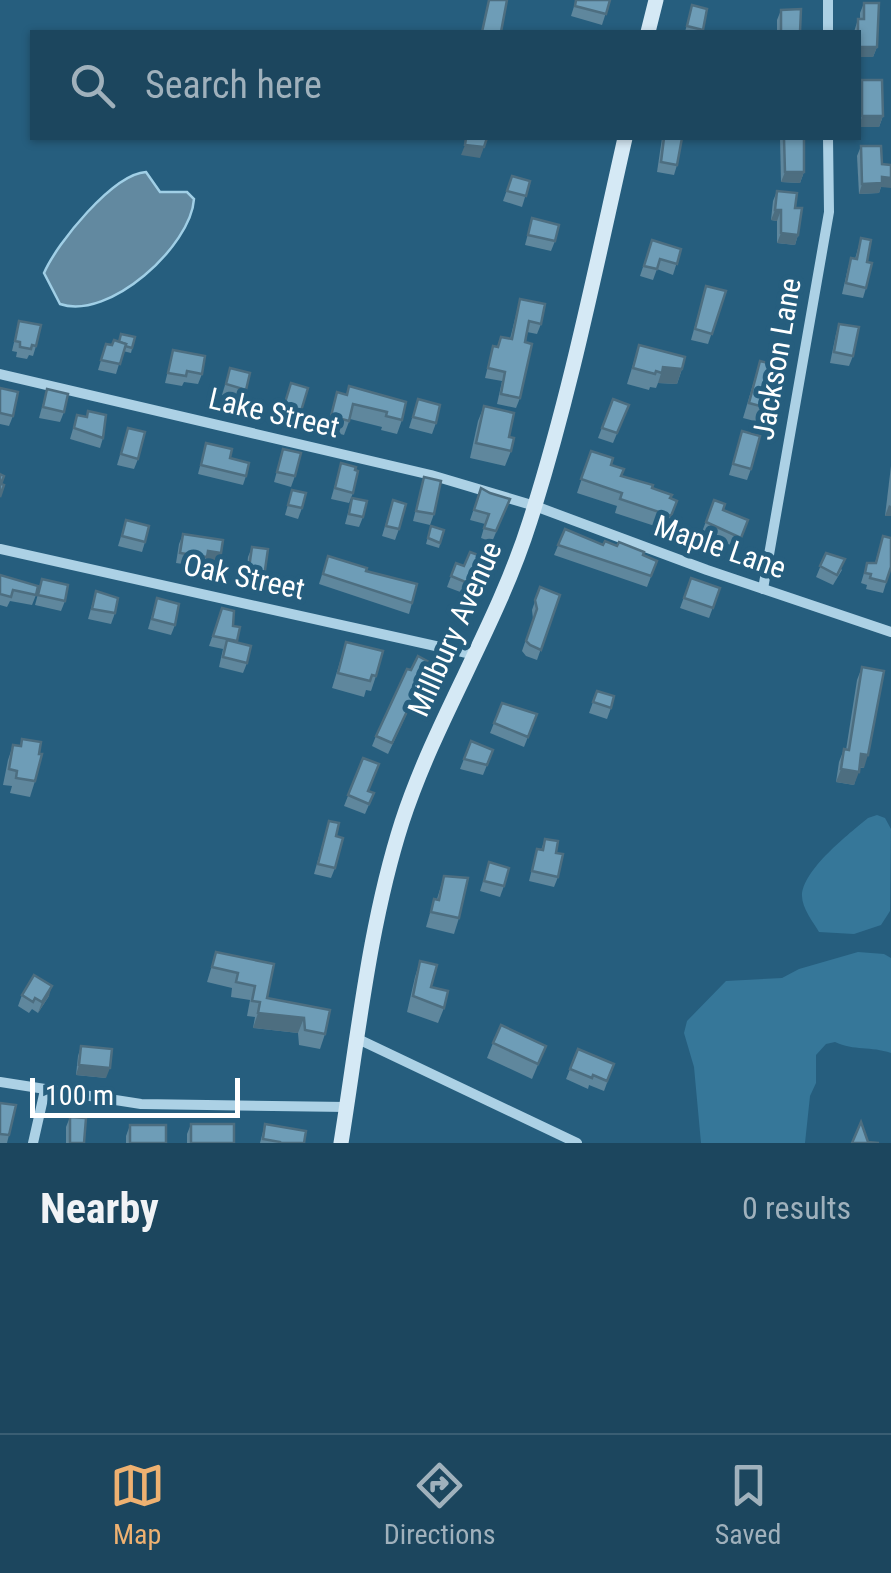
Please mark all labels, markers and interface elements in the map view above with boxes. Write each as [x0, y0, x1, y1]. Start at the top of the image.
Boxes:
search box [30, 30, 861, 140]
icon: search [65, 58, 120, 113]
text: Search here [145, 63, 322, 107]
street label: Jackson Lane [745, 275, 808, 443]
street label: Lake Street [205, 380, 343, 445]
street label: Maple Lane [650, 508, 791, 585]
street label: Millbury Avenue [400, 536, 509, 722]
street label: Oak Street [180, 547, 308, 606]
scale bar [30, 1073, 240, 1118]
text: 100 m [45, 1079, 114, 1112]
text: Nearby [40, 1184, 159, 1233]
text: 0 results [742, 1189, 851, 1227]
tab: Map [110, 1458, 165, 1551]
tab: Directions [384, 1458, 496, 1551]
tab: Saved [715, 1458, 781, 1551]

